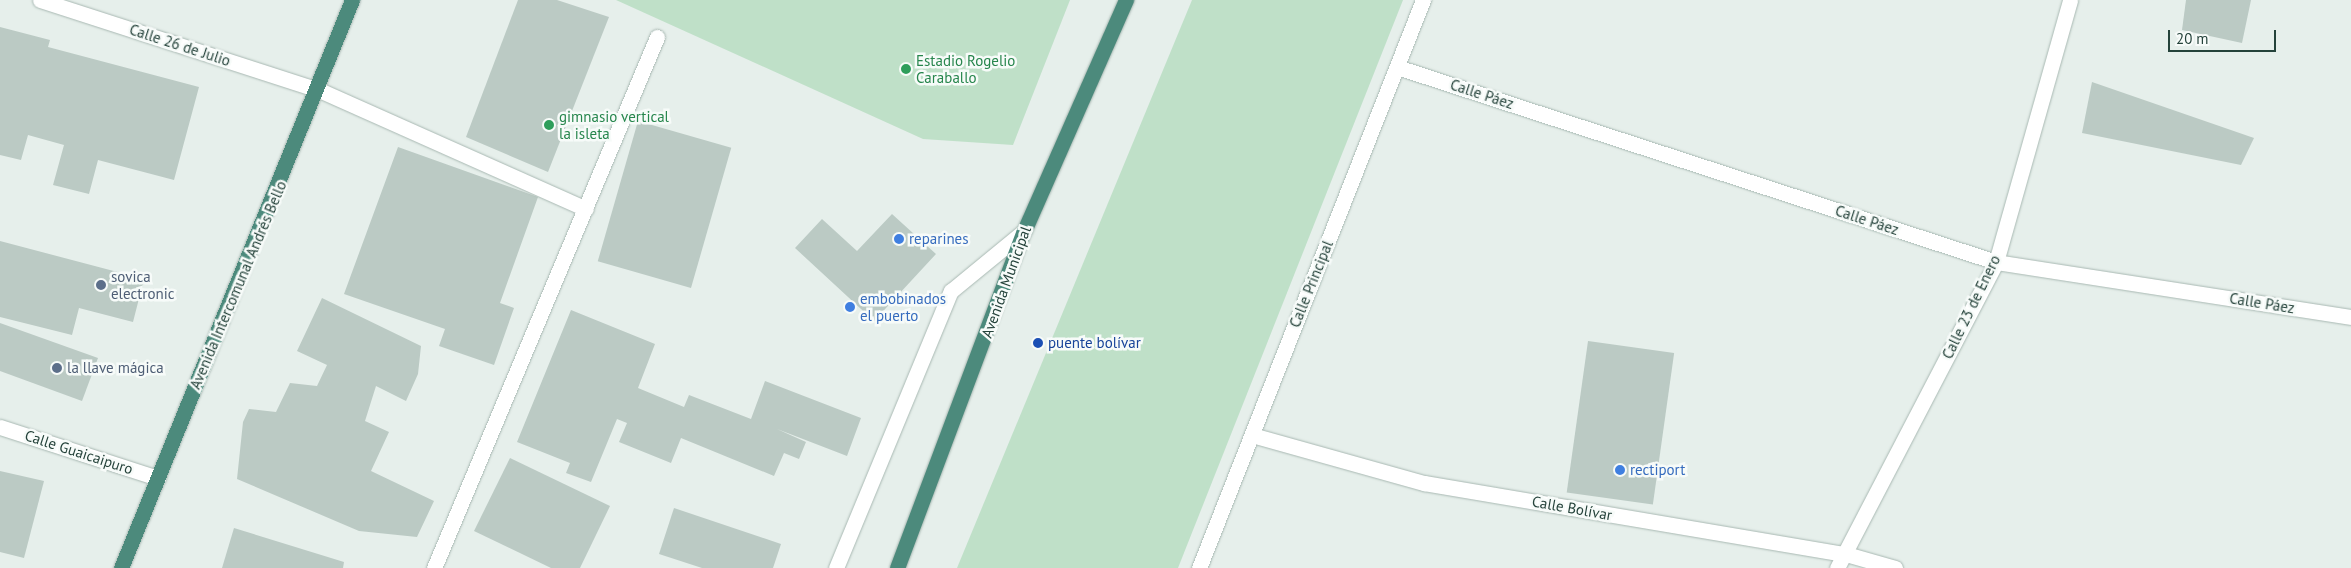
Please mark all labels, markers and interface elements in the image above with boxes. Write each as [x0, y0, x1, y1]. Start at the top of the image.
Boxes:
street label: Calle 26 de Julio [127, 20, 233, 70]
scale bar [2171, 20, 2278, 52]
text: 20 m [2176, 29, 2209, 48]
place label: Estadio Rogelio Caraballo [916, 51, 1015, 86]
marker: Estadio Rogelio Caraballo [900, 63, 912, 75]
street label: Calle Páez [1448, 75, 1516, 113]
place label: gimnasio vertical la isleta [559, 107, 669, 142]
marker: gimnasio vertical la isleta [543, 119, 555, 131]
street label: Avenida Intercomunal Andrés Bello [186, 178, 290, 392]
street label: Calle Páez [1833, 201, 1901, 239]
street label: Avenida Municipal [977, 224, 1035, 340]
place label: reparines [909, 230, 969, 248]
marker: reparines [893, 233, 905, 245]
street label: Calle Principal [1285, 238, 1337, 330]
street label: Calle 23 de Enero [1938, 252, 2004, 362]
place label: sovica electronic [111, 267, 174, 302]
marker: sovica electronic [95, 279, 107, 291]
place label: embobinados el puerto [860, 289, 946, 324]
street label: Calle Páez [2228, 289, 2296, 317]
marker: embobinados el puerto [844, 301, 856, 313]
place label: puente bolívar [1048, 334, 1141, 352]
marker: puente bolívar [1032, 337, 1044, 349]
place label: la llave mágica [67, 359, 164, 377]
marker: la llave mágica [51, 362, 63, 374]
street label: Calle Guaicaipuro [23, 426, 135, 478]
place label: rectiport [1630, 461, 1685, 479]
marker: rectiport [1614, 464, 1626, 476]
street label: Calle Bolívar [1531, 492, 1613, 524]

